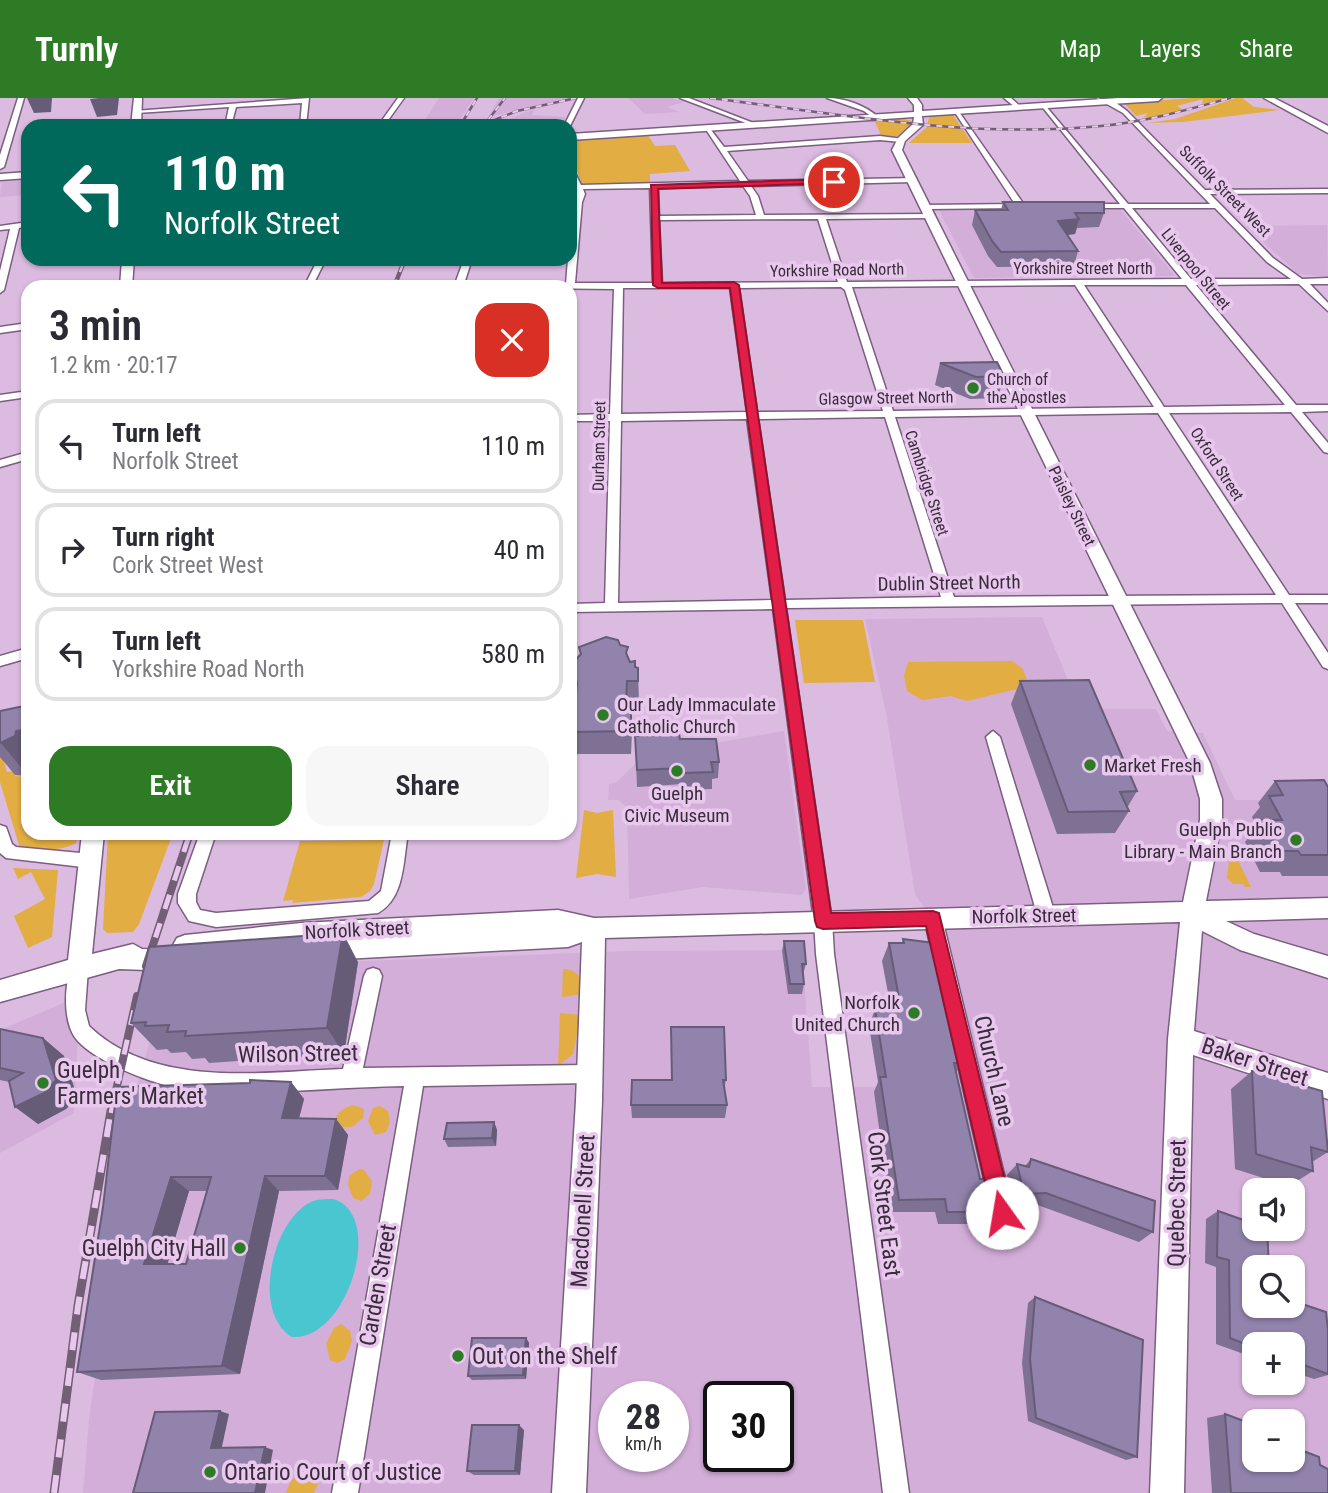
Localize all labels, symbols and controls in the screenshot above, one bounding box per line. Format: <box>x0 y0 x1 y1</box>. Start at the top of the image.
text: Turnly <box>35 30 118 69</box>
text: Map <box>1060 35 1101 63</box>
text: Layers <box>1139 35 1201 63</box>
text: Share <box>1239 35 1293 63</box>
street label: Suffolk Street West <box>1175 141 1275 241</box>
text: 110 m <box>164 145 286 202</box>
icon: left <box>49 147 140 238</box>
pin <box>804 152 864 212</box>
icon: arrive <box>815 163 853 201</box>
text: Norfolk Street <box>164 204 340 242</box>
street label: Liverpool Street <box>1157 224 1235 314</box>
street label: Yorkshire Road North <box>770 259 904 281</box>
street label: Yorkshire Street North <box>1013 259 1153 278</box>
text: 3 min <box>49 301 142 350</box>
button: close <box>475 303 549 377</box>
text: 1.2 km · 20:17 <box>49 352 178 379</box>
place label: Church of the Apostles <box>987 370 1066 407</box>
marker: Church of the Apostles <box>965 380 981 396</box>
street label: Glasgow Street North <box>818 387 954 409</box>
street label: Durham Street <box>589 400 609 491</box>
text: Turn left <box>112 418 201 448</box>
street label: Oxford Street <box>1186 424 1248 504</box>
icon: left <box>53 427 91 465</box>
street label: Cambridge Street <box>901 428 953 538</box>
text: 110 m <box>481 431 545 461</box>
text: Norfolk Street <box>112 448 239 475</box>
street label: Paisley Street <box>1045 463 1100 549</box>
text: Turn right <box>112 522 214 552</box>
icon: right <box>53 531 91 569</box>
text: 40 m <box>494 535 545 565</box>
text: Cork Street West <box>112 552 264 579</box>
street label: Dublin Street North <box>877 570 1021 596</box>
text: Turn left <box>112 626 201 656</box>
icon: left <box>53 635 91 673</box>
text: 580 m <box>481 639 545 669</box>
text: Yorkshire Road North <box>112 656 305 683</box>
place label: Our Lady Immaculate Catholic Church <box>617 693 776 738</box>
marker: Our Lady Immaculate Catholic Church <box>595 707 611 723</box>
button: Exit <box>49 746 292 826</box>
button: Share <box>306 746 549 826</box>
place label: Market Fresh <box>1104 754 1202 777</box>
marker: Market Fresh <box>1082 757 1098 773</box>
marker: Guelph Civic Museum <box>669 763 685 779</box>
place label: Guelph Civic Museum <box>624 782 730 827</box>
place label: Guelph Public Library - Main Branch <box>1124 818 1282 863</box>
marker: Guelph Public Library - Main Branch <box>1288 832 1304 848</box>
street label: Norfolk Street <box>972 904 1076 928</box>
street label: Norfolk Street <box>304 916 410 944</box>
place label: Norfolk United Church <box>795 991 900 1036</box>
marker: Norfolk United Church <box>906 1005 922 1021</box>
street label: Church Lane <box>968 1013 1020 1129</box>
street label: Baker Street <box>1198 1032 1312 1092</box>
street label: Wilson Street <box>238 1039 358 1069</box>
place label: Guelph Farmers' Market <box>57 1057 204 1110</box>
marker: Guelph Farmers' Market <box>35 1075 51 1091</box>
street label: Cork Street East <box>862 1130 906 1278</box>
street label: Macdonell Street <box>565 1134 601 1288</box>
street label: Quebec Street <box>1162 1139 1192 1267</box>
position arrow <box>965 1176 1039 1250</box>
map controls <box>1242 1178 1305 1472</box>
button: sound <box>1242 1178 1305 1241</box>
street label: Carden Street <box>354 1222 402 1348</box>
place label: Guelph City Hall <box>82 1235 226 1262</box>
marker: Guelph City Hall <box>232 1240 248 1256</box>
button: search <box>1242 1255 1305 1318</box>
button: + <box>1242 1332 1305 1395</box>
place label: Out on the Shelf <box>472 1343 618 1370</box>
marker: Out on the Shelf <box>450 1348 466 1364</box>
speed limit sign: 30 <box>703 1381 794 1472</box>
text: 28 <box>626 1397 661 1438</box>
button: − <box>1242 1409 1305 1472</box>
text: km/h <box>625 1433 662 1454</box>
place label: Ontario Court of Justice <box>224 1459 442 1486</box>
marker: Ontario Court of Justice <box>202 1464 218 1480</box>

